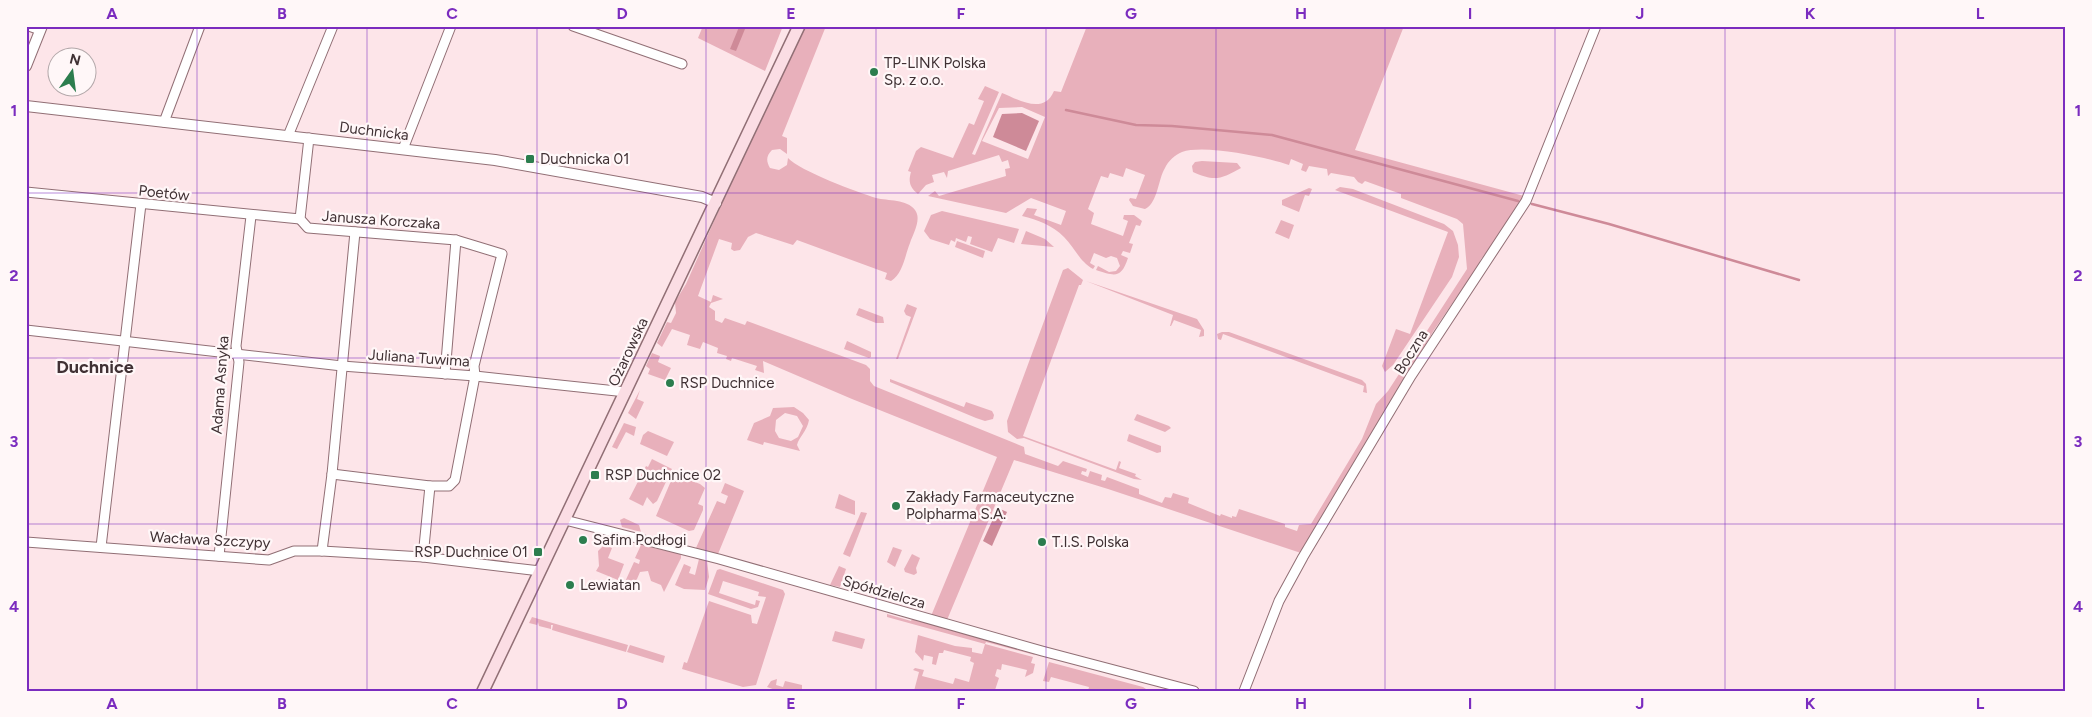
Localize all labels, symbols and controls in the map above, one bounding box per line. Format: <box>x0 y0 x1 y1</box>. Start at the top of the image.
text: A <box>106 4 118 23</box>
text: B <box>277 4 287 23</box>
text: C <box>446 4 458 23</box>
text: D <box>616 4 628 23</box>
text: E <box>786 4 796 23</box>
text: F <box>957 4 966 23</box>
text: G <box>1125 4 1137 23</box>
text: H <box>1295 4 1307 23</box>
text: I <box>1468 4 1472 23</box>
text: J <box>1636 4 1644 23</box>
text: K <box>1805 4 1816 23</box>
text: L <box>1976 4 1985 23</box>
north arrow <box>48 48 98 98</box>
text: N <box>68 50 82 69</box>
place label: TP-LINK Polska Sp. z o.o. <box>884 54 986 89</box>
marker: TP-LINK Polska Sp. z o.o. <box>868 66 880 78</box>
text: 1 <box>11 101 17 120</box>
text: 1 <box>2075 101 2081 120</box>
street label: Duchnicka <box>338 118 410 144</box>
place label: Duchnicka 01 <box>540 150 629 168</box>
marker: Duchnicka 01 <box>524 153 536 165</box>
street label: Poetów <box>138 181 191 205</box>
street label: Janusza Korczaka <box>321 207 441 233</box>
text: 2 <box>9 266 19 285</box>
text: 2 <box>2073 266 2083 285</box>
street label: Ożarowska <box>604 315 652 389</box>
street label: Boczna <box>1390 326 1432 378</box>
street label: Adama Asnyka <box>208 335 232 435</box>
street label: Juliana Tuwima <box>368 345 470 371</box>
district label: Duchnice <box>56 356 134 378</box>
place label: RSP Duchnice <box>680 374 774 392</box>
marker: RSP Duchnice <box>664 377 676 389</box>
text: 3 <box>10 432 19 451</box>
text: 3 <box>2074 432 2083 451</box>
place label: RSP Duchnice 02 <box>605 466 721 484</box>
marker: RSP Duchnice 02 <box>589 469 601 481</box>
place label: Zakłady Farmaceutyczne Polpharma S.A. <box>906 488 1074 523</box>
marker: Zakłady Farmaceutyczne Polpharma S.A. <box>890 500 902 512</box>
street label: Wacława Szczypy <box>149 528 271 552</box>
place label: Safim Podłogi <box>593 531 687 549</box>
place label: T.I.S. Polska <box>1052 533 1129 551</box>
marker: Safim Podłogi <box>577 534 589 546</box>
marker: T.I.S. Polska <box>1036 536 1048 548</box>
place label: RSP Duchnice 01 <box>414 543 528 561</box>
marker: RSP Duchnice 01 <box>532 546 544 558</box>
street label: Spółdzielcza <box>841 572 927 612</box>
place label: Lewiatan <box>580 576 640 594</box>
marker: Lewiatan <box>564 579 576 591</box>
text: 4 <box>9 597 19 616</box>
text: 4 <box>2073 597 2083 616</box>
text: A <box>106 694 118 713</box>
text: B <box>277 694 287 713</box>
text: C <box>446 694 458 713</box>
text: D <box>616 694 628 713</box>
text: E <box>786 694 796 713</box>
text: F <box>957 694 966 713</box>
text: G <box>1125 694 1137 713</box>
text: H <box>1295 694 1307 713</box>
text: I <box>1468 694 1472 713</box>
text: J <box>1636 694 1644 713</box>
text: K <box>1805 694 1816 713</box>
text: L <box>1976 694 1985 713</box>

